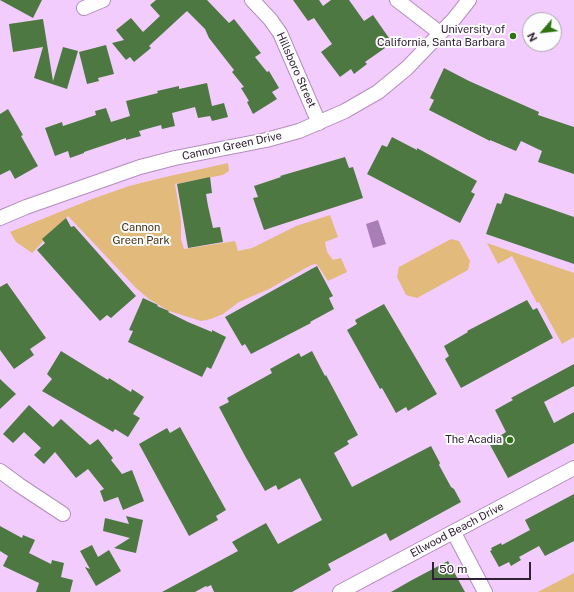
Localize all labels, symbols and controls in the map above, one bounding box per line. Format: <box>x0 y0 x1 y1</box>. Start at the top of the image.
north arrow <box>522 12 562 52</box>
place label: University of California, Santa Barbara <box>377 23 505 49</box>
street label: Hillsboro Street <box>273 30 319 110</box>
marker: University of California, Santa Barbara <box>508 31 518 41</box>
text: N <box>525 31 540 44</box>
street label: Cannon Green Drive <box>181 129 283 163</box>
park label: Cannon Green Park <box>112 221 170 247</box>
place label: The Acadia <box>445 433 502 447</box>
marker: The Acadia <box>505 435 515 445</box>
street label: Ellwood Beach Drive <box>408 500 506 560</box>
scale bar <box>434 554 533 580</box>
text: 50 m <box>439 562 467 576</box>

